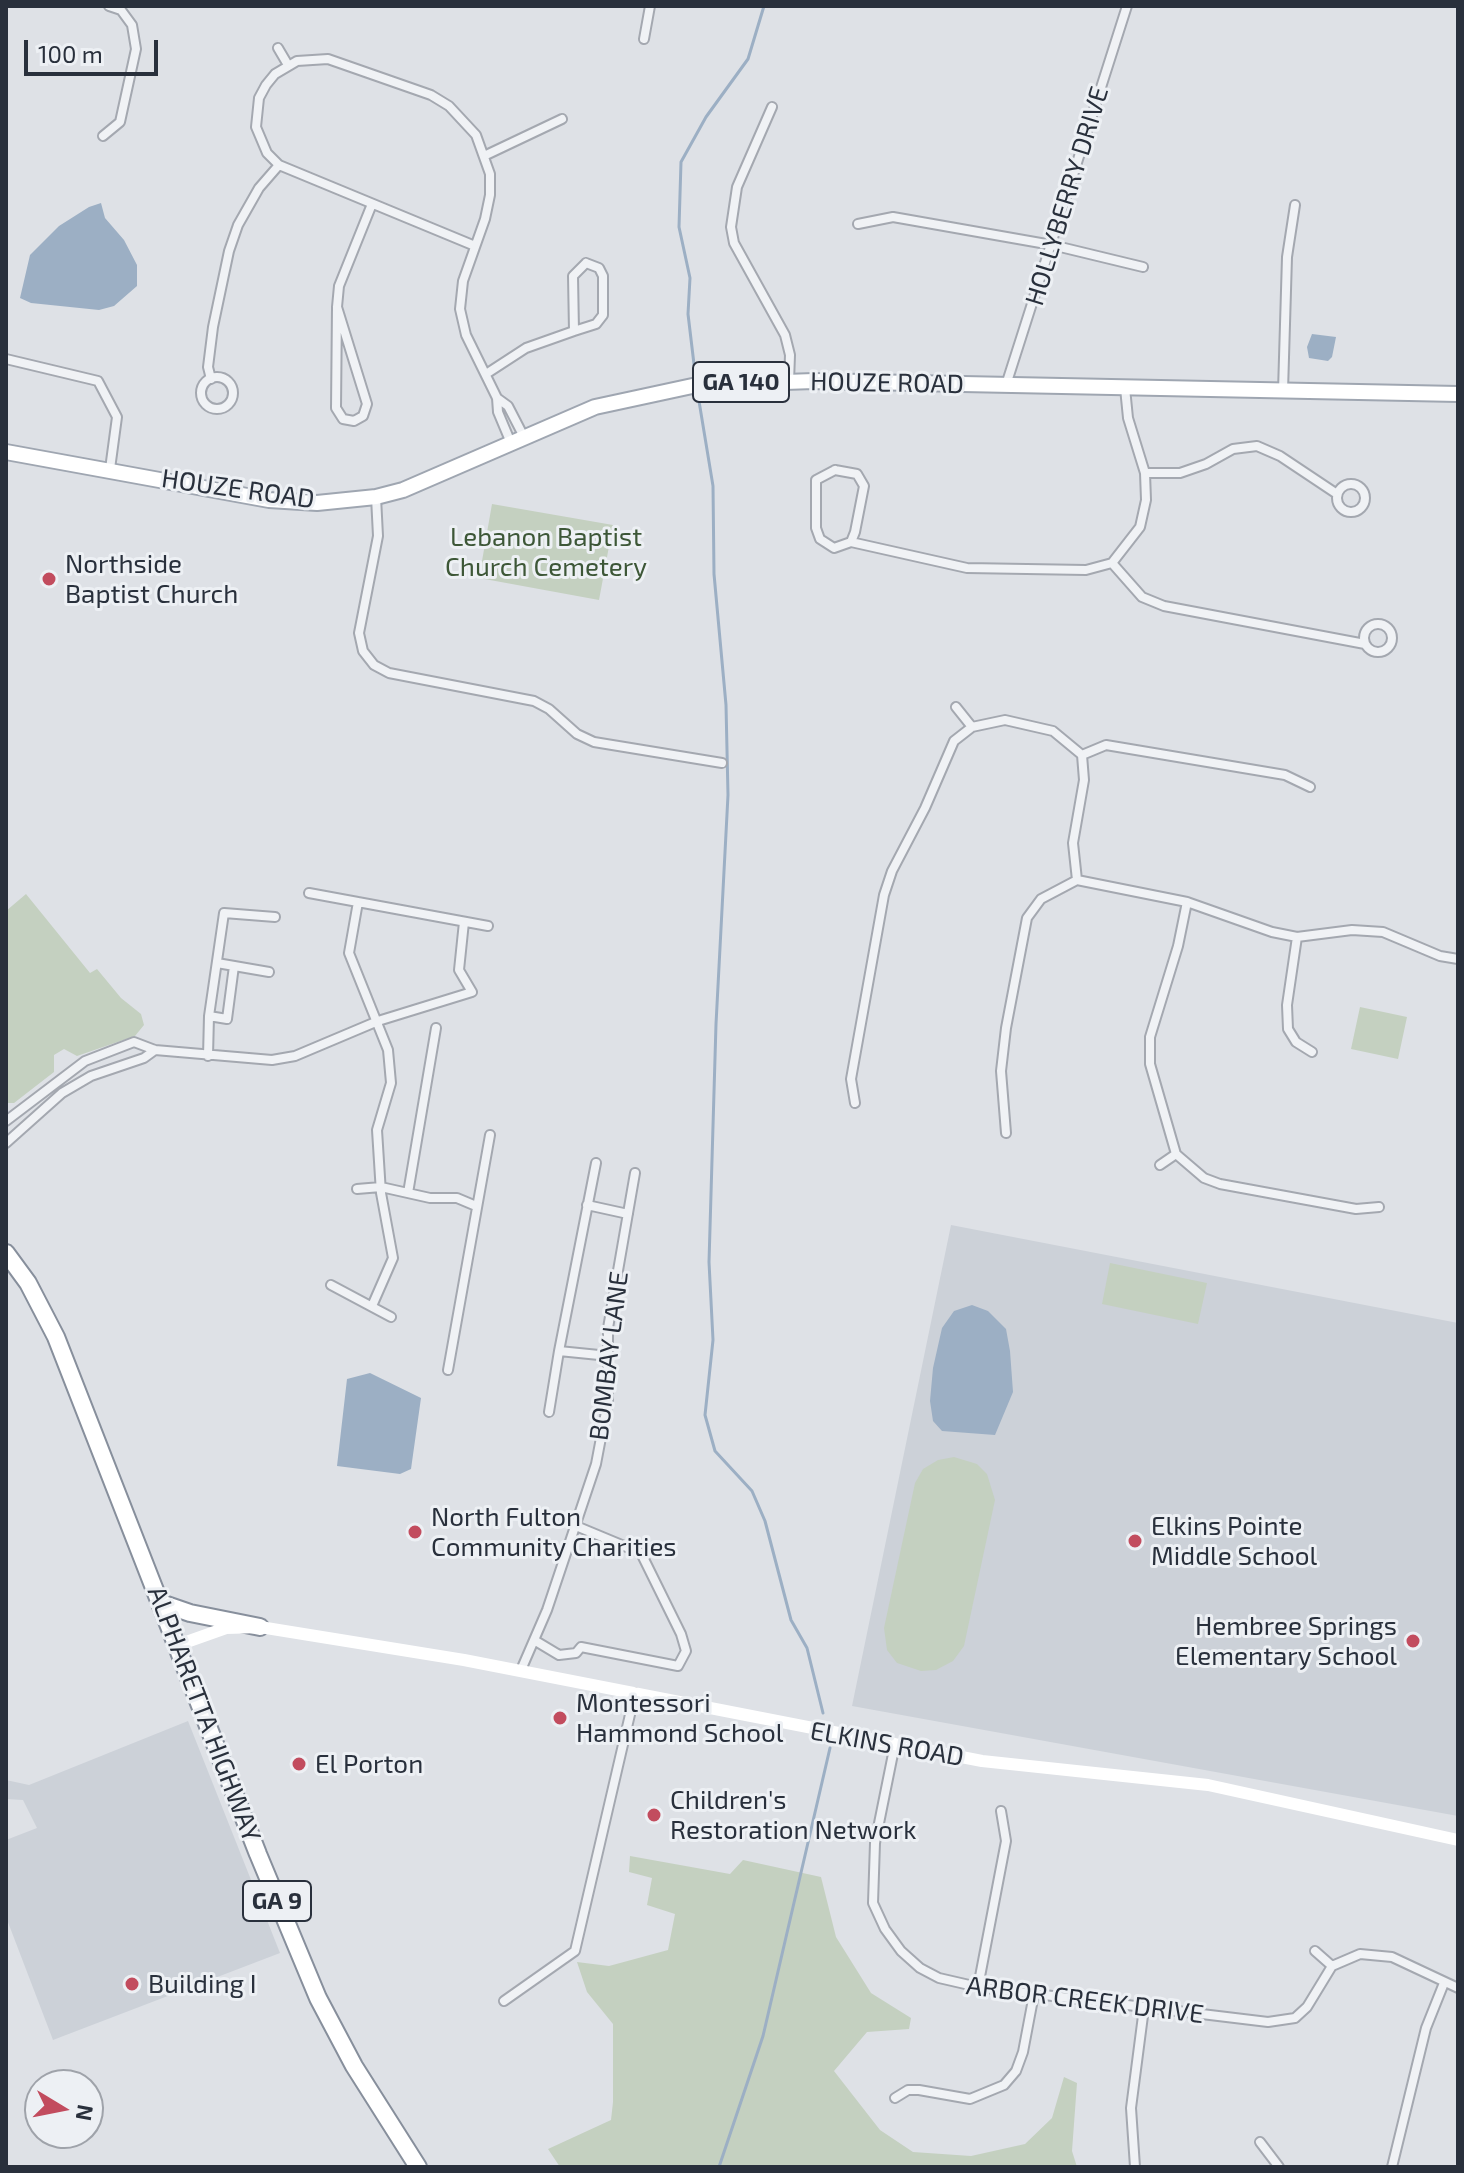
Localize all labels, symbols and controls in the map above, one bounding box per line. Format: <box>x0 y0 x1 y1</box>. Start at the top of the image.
scale bar <box>28 24 162 74</box>
text: 100 m <box>38 39 103 68</box>
street label: HOLLYBERRY DRIVE <box>1019 83 1115 309</box>
road number: GA 140 <box>693 362 789 402</box>
street label: HOUZE ROAD <box>810 366 964 400</box>
street label: HOUZE ROAD <box>160 463 316 515</box>
park label: Lebanon Baptist Church Cemetery <box>445 521 647 582</box>
place label: Northside Baptist Church <box>65 548 238 610</box>
marker: Northside Baptist Church <box>40 570 58 588</box>
street label: BOMBAY LANE <box>583 1270 635 1442</box>
place label: North Fulton Community Charities <box>431 1501 677 1562</box>
place label: Elkins Pointe Middle School <box>1151 1510 1317 1572</box>
marker: North Fulton Community Charities <box>406 1523 424 1541</box>
marker: Elkins Pointe Middle School <box>1126 1532 1144 1550</box>
street label: ALPHARETTA HIGHWAY <box>141 1582 267 1846</box>
place label: Hembree Springs Elementary School <box>1175 1610 1397 1672</box>
marker: Hembree Springs Elementary School <box>1404 1632 1422 1650</box>
place label: Montessori Hammond School <box>576 1687 783 1748</box>
marker: Montessori Hammond School <box>551 1709 569 1727</box>
street label: ELKINS ROAD <box>808 1715 966 1773</box>
place label: El Porton <box>315 1748 423 1780</box>
marker: El Porton <box>290 1755 308 1773</box>
place label: Children's Restoration Network <box>670 1784 916 1846</box>
marker: Children's Restoration Network <box>645 1806 663 1824</box>
road number: GA 9 <box>243 1881 311 1921</box>
place label: Building I <box>148 1968 257 2000</box>
street label: ARBOR CREEK DRIVE <box>964 1970 1206 2030</box>
marker: Building I <box>123 1975 141 1993</box>
north arrow <box>24 2069 104 2149</box>
text: N <box>71 2103 100 2123</box>

